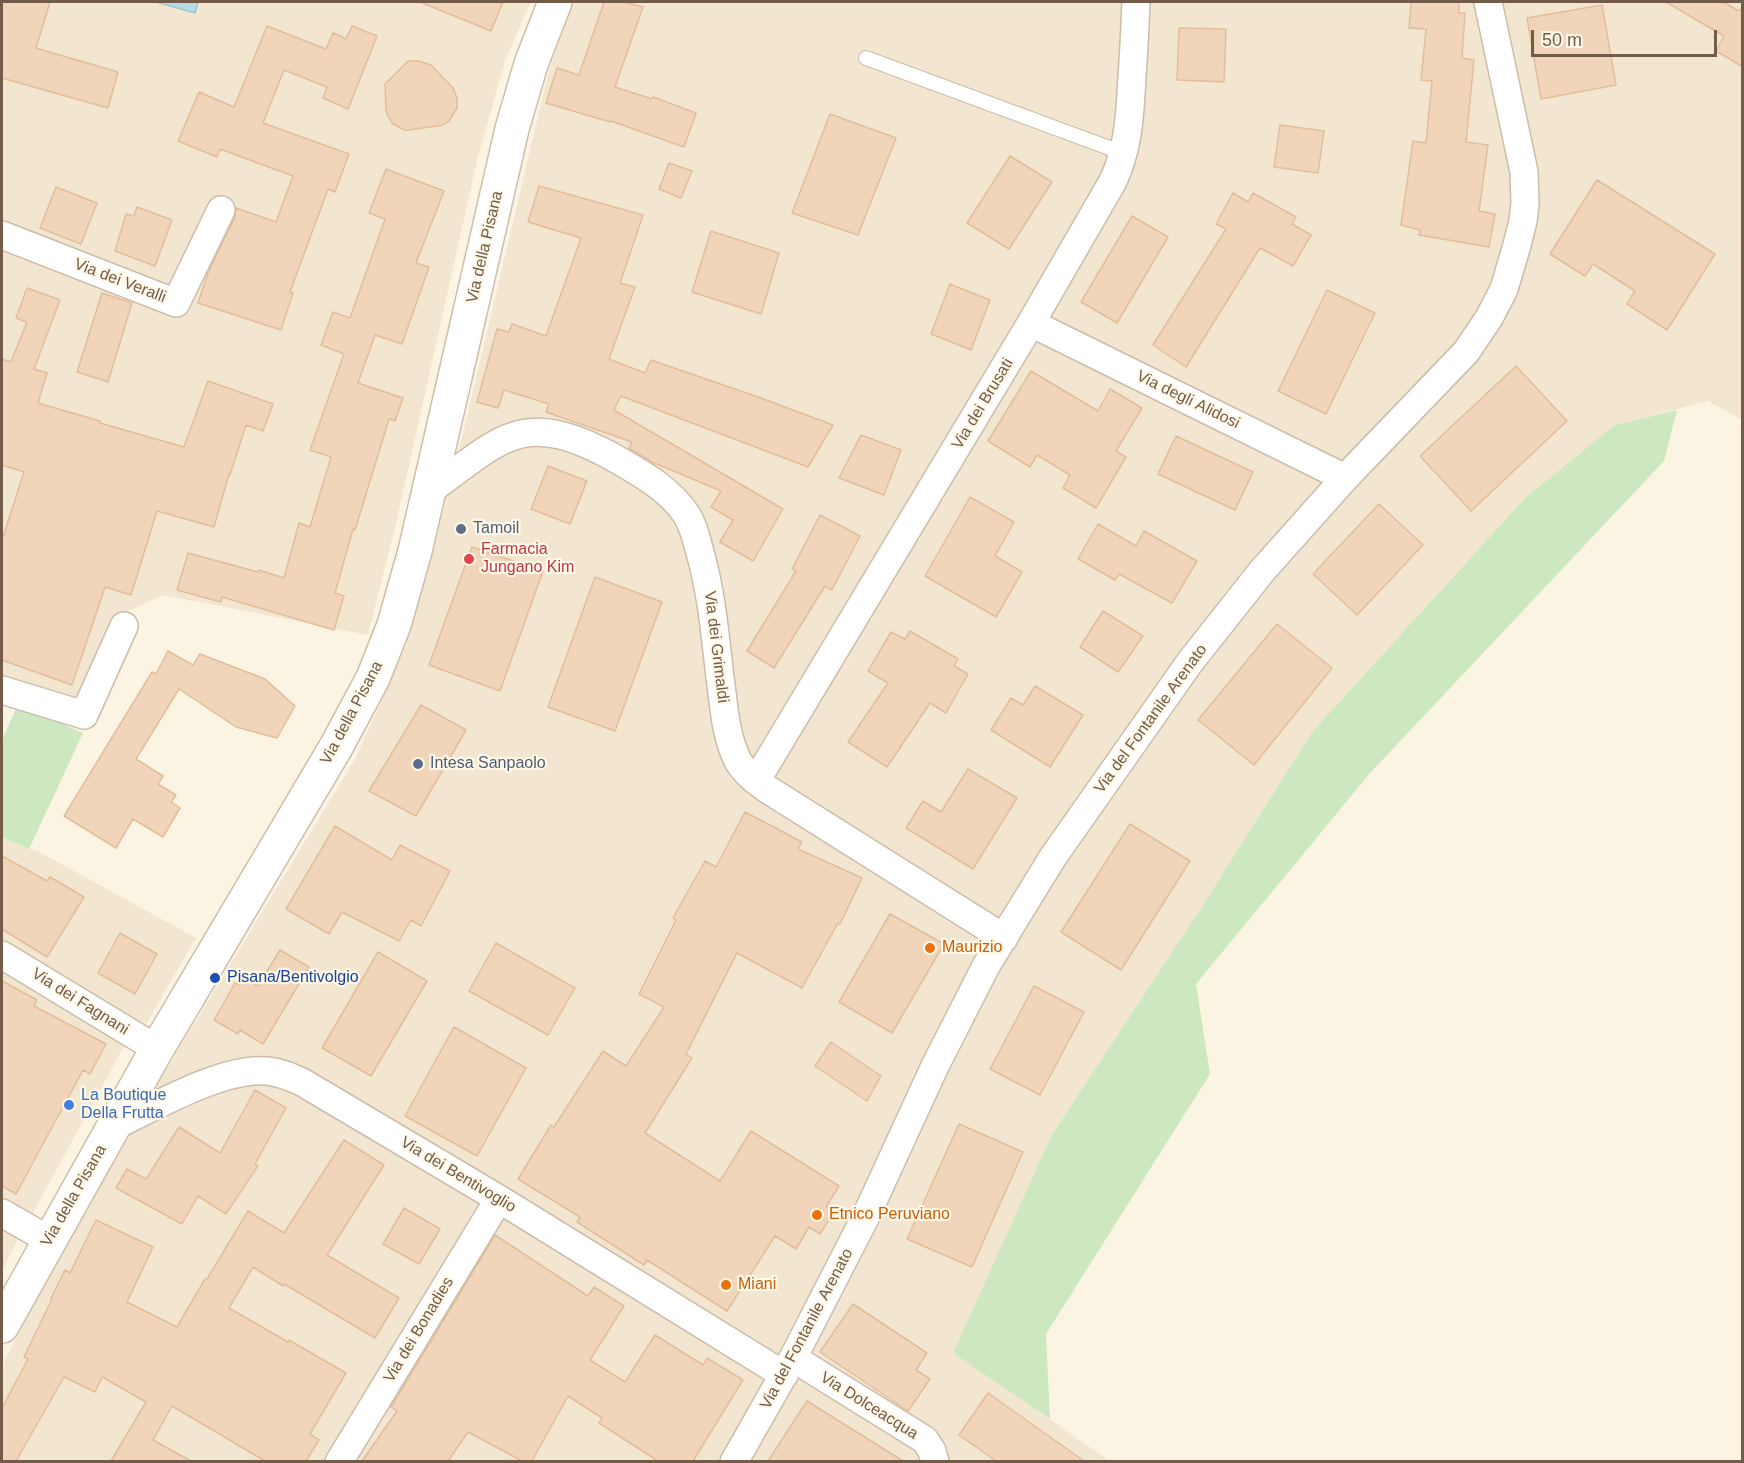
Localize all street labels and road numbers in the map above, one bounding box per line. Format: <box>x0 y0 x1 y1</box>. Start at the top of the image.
street label: Via della Pisana <box>463 189 507 305</box>
street label: Via dei Veralli <box>71 255 169 307</box>
street label: Via dei Brusati <box>948 355 1018 453</box>
street label: Via degli Alidosi <box>1133 367 1243 433</box>
street label: Via dei Grimaldi <box>700 590 732 704</box>
street label: Via del Fontanile Arenato <box>1091 641 1211 797</box>
street label: Via della Pisana <box>317 658 387 768</box>
street label: Via dei Fagnani <box>28 964 132 1040</box>
street label: Via dei Bentivoglio <box>397 1133 519 1217</box>
street label: Via della Pisana <box>37 1142 111 1250</box>
street label: Via del Fontanile Arenato <box>756 1245 858 1413</box>
street label: Via dei Bonadies <box>380 1274 458 1386</box>
street label: Via Dolceacqua <box>817 1368 921 1444</box>

